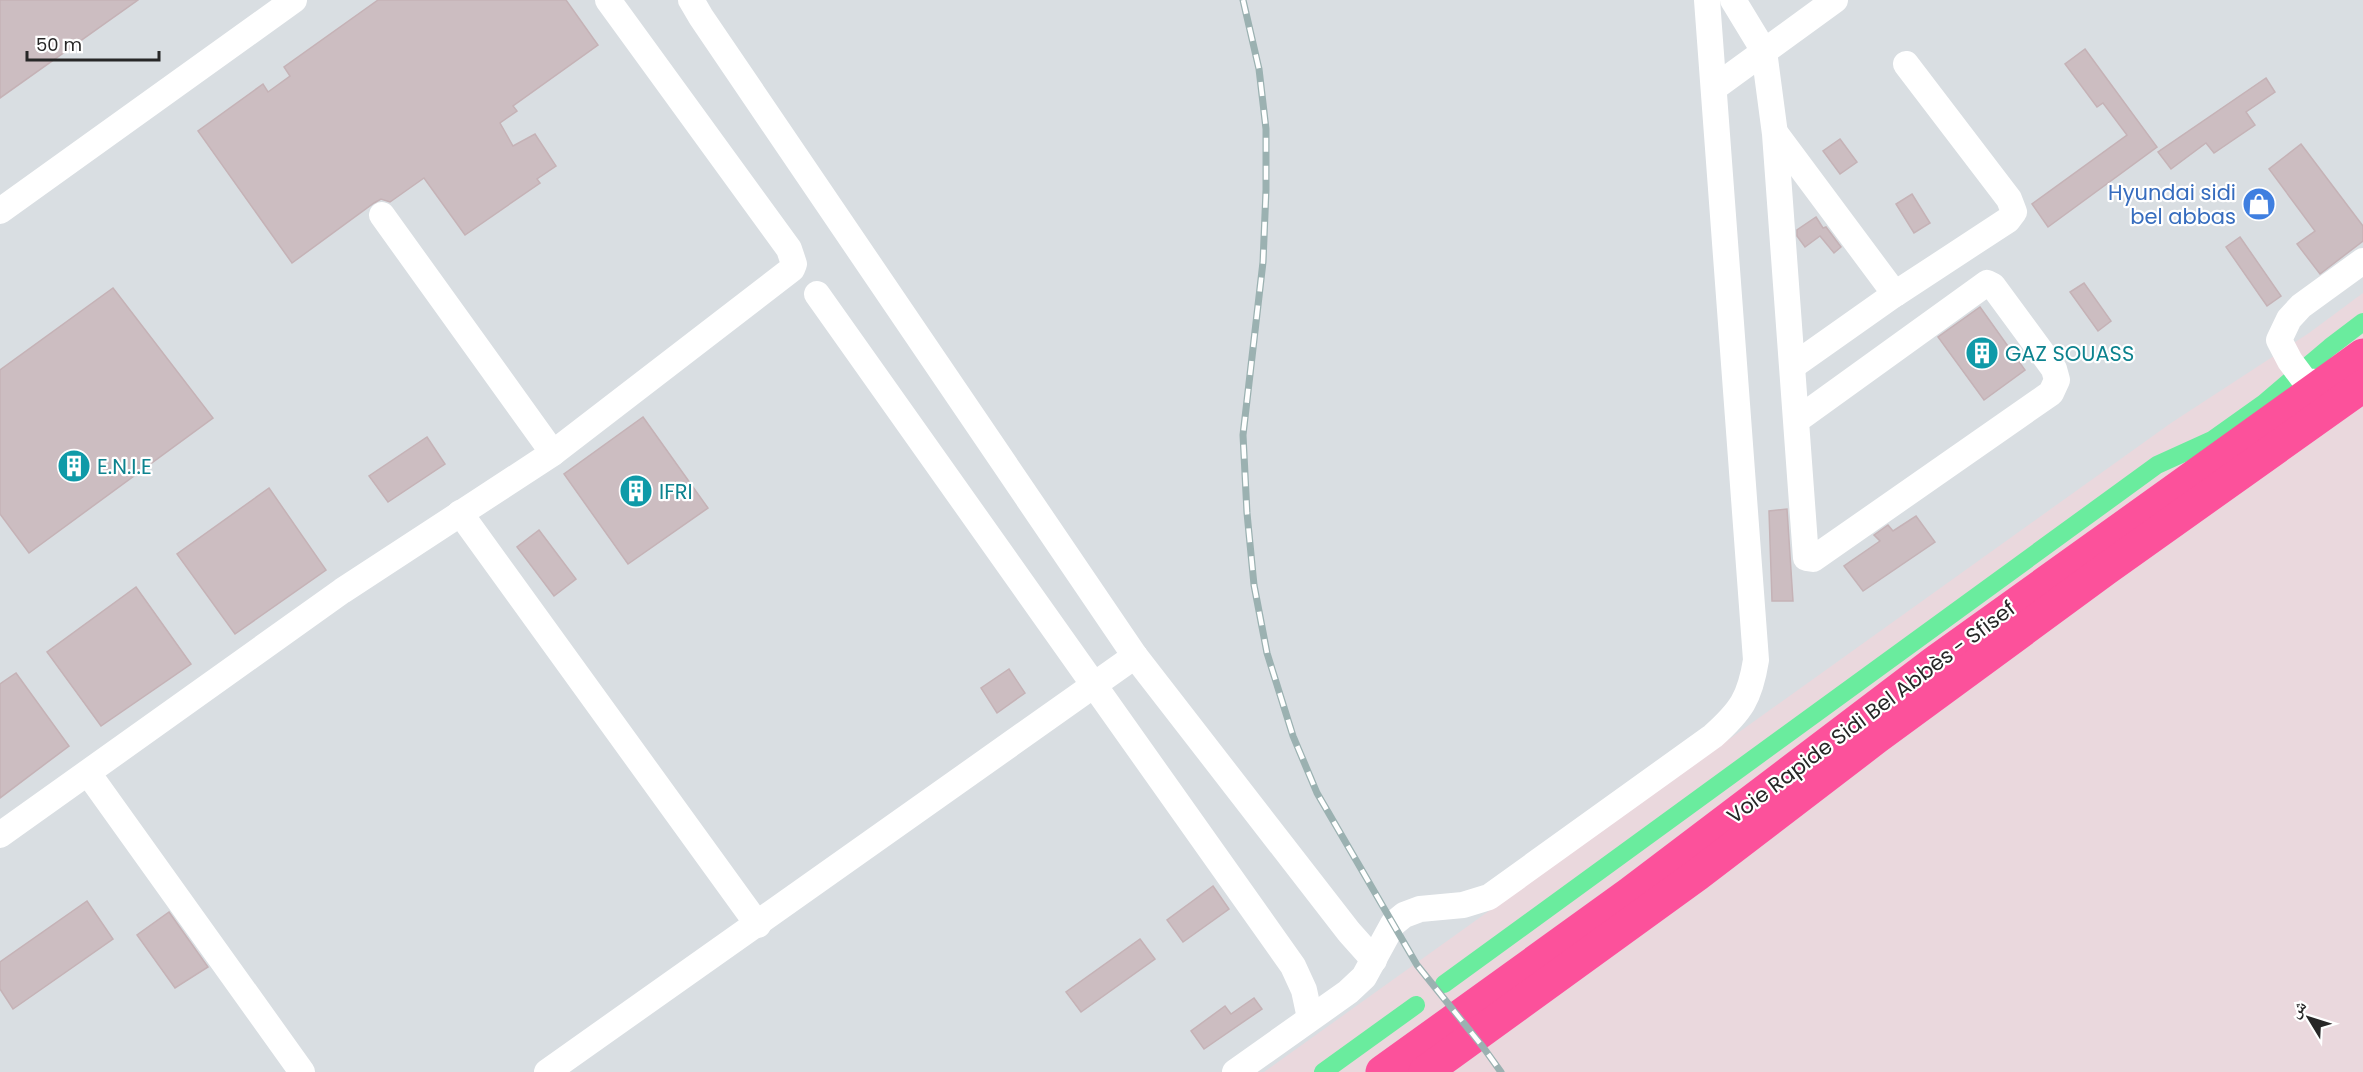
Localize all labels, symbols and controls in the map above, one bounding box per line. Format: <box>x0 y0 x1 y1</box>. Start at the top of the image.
scale bar <box>27 24 159 62</box>
text: 50 m <box>36 32 82 57</box>
place label: Hyundai sidi bel abbas <box>2108 178 2236 231</box>
shop icon: Hyundai sidi bel abbas <box>2241 186 2277 222</box>
building icon: GAZ SOUASS <box>1964 335 2000 371</box>
place label: GAZ SOUASS <box>2005 339 2134 368</box>
building icon: E.N.I.E <box>56 448 92 484</box>
place label: E.N.I.E <box>97 452 152 481</box>
building icon: IFRI <box>618 473 654 509</box>
place label: IFRI <box>659 477 693 506</box>
street label: Voie Rapide Sidi Bel Abbès - Sfisef <box>1721 594 2021 830</box>
north arrow <box>2279 988 2339 1048</box>
text: ش <box>2283 995 2312 1023</box>

